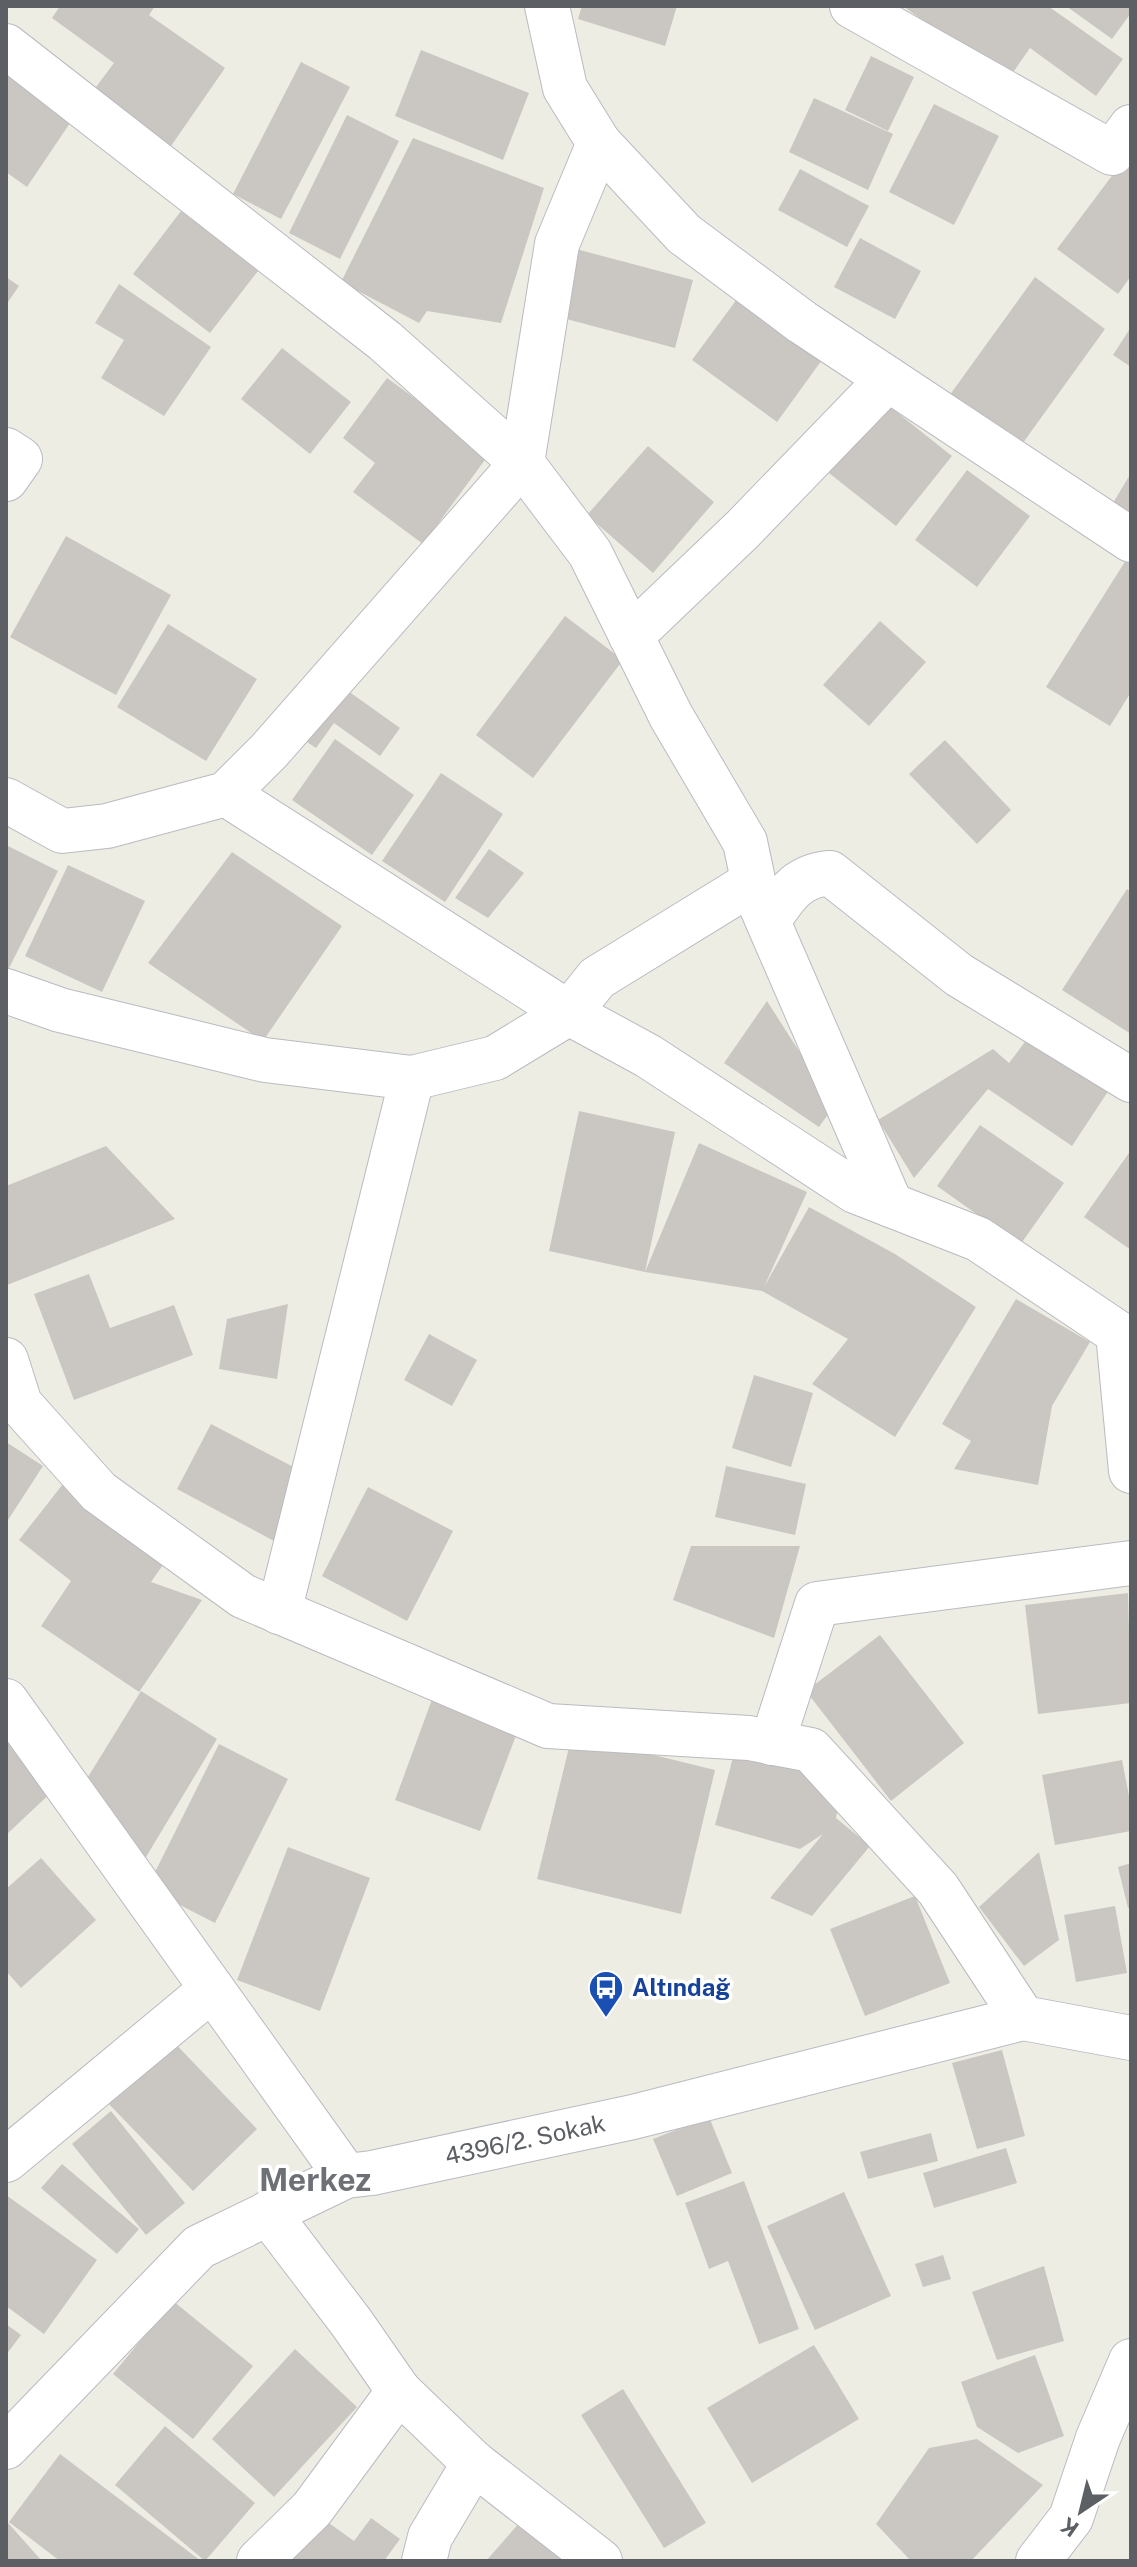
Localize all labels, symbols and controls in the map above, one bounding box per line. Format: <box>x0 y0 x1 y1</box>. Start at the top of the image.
bus stop icon: Altındağ <box>587 1969 625 2019</box>
place label: Altındağ <box>632 1973 730 2001</box>
street label: 4396/2. Sokak <box>442 2108 608 2170</box>
district label: Merkez <box>259 2161 371 2198</box>
north arrow <box>1041 2471 1121 2551</box>
text: K <box>1055 2512 1083 2543</box>

